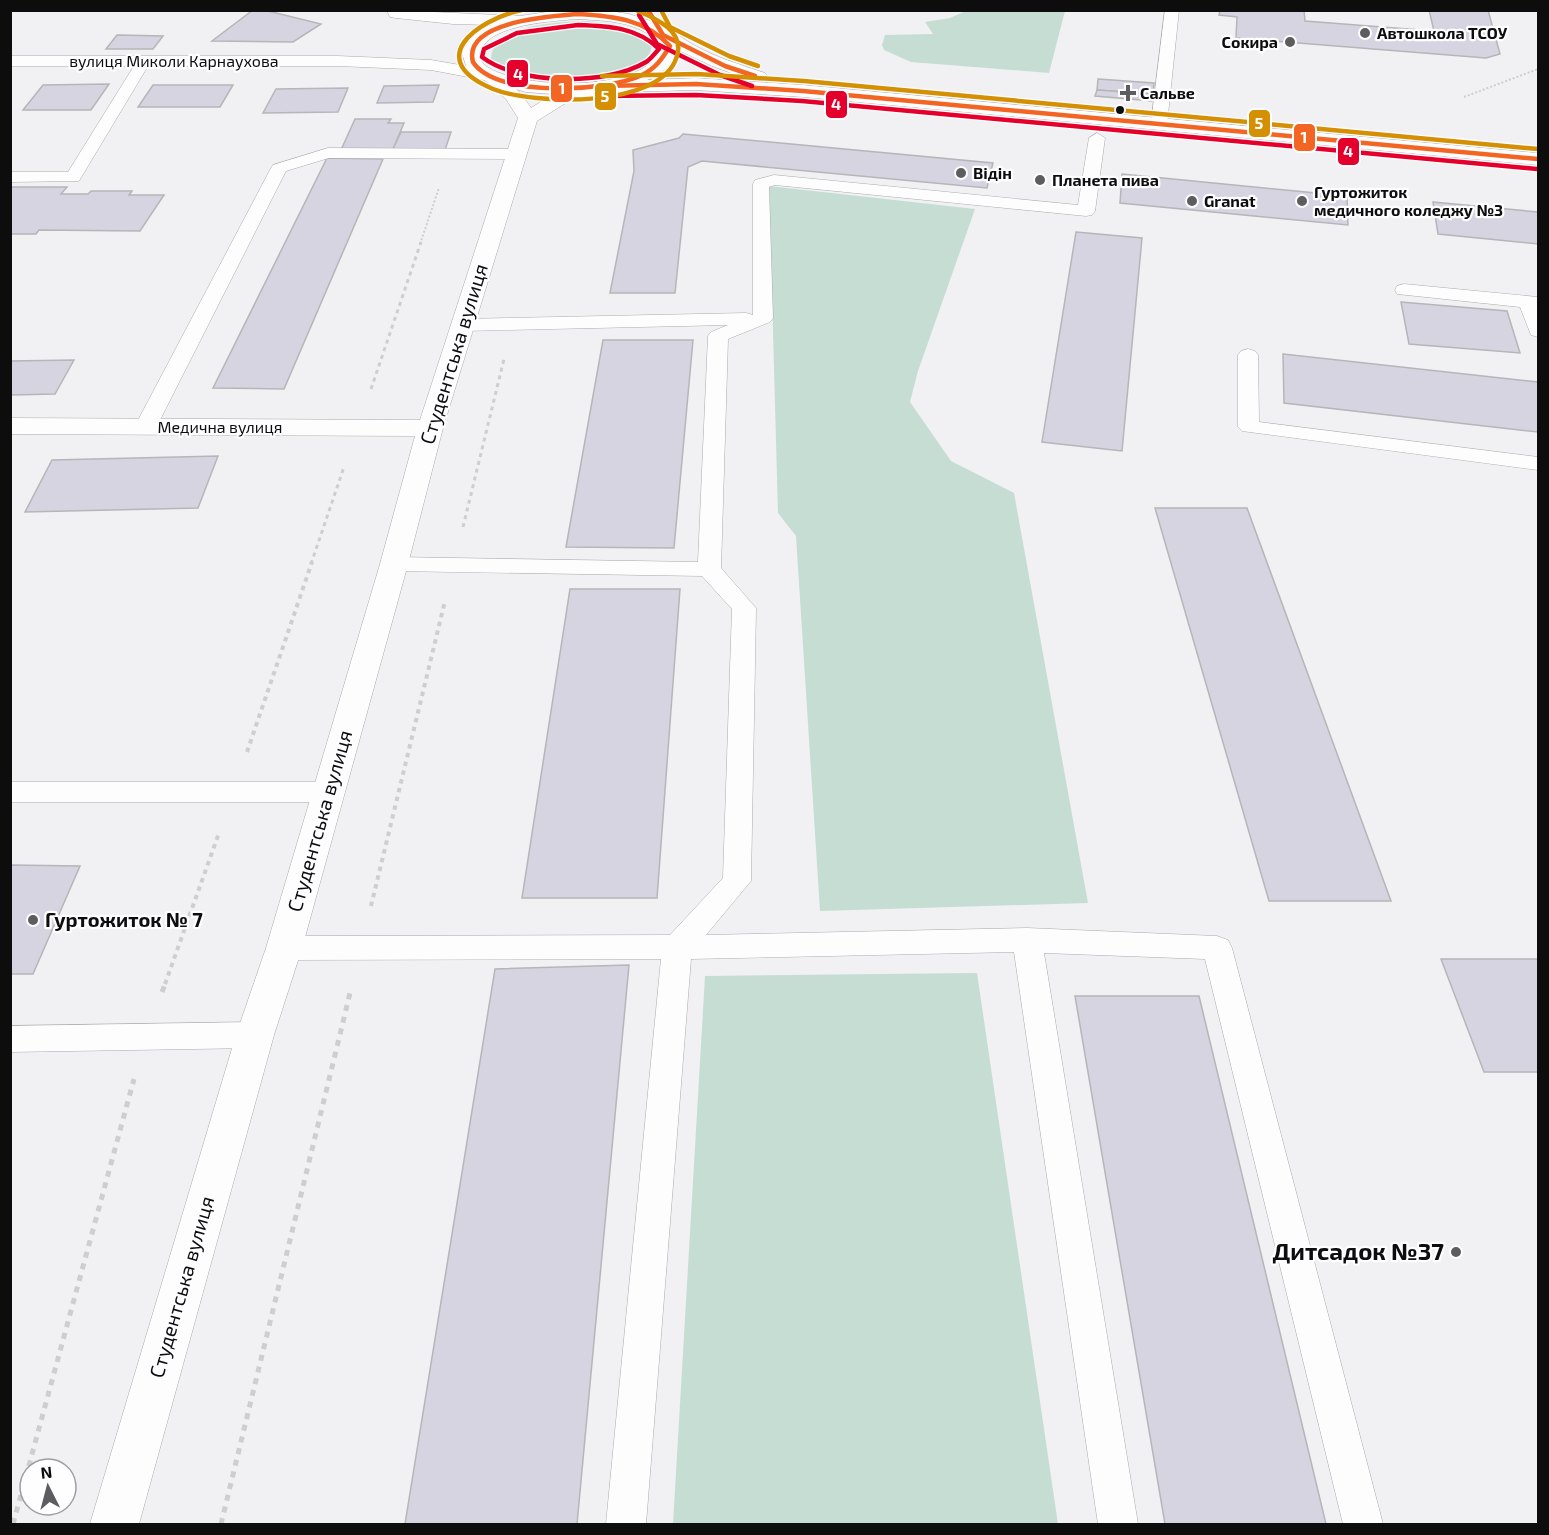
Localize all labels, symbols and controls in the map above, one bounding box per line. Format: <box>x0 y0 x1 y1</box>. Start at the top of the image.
place label: Автошкола ТСОУ <box>1377 23 1508 42</box>
marker: Автошкола ТСОУ <box>1358 26 1372 40</box>
place label: Сокира <box>1222 32 1278 51</box>
marker: Сокира <box>1283 35 1297 49</box>
street label: вулиця Миколи Карнаухова <box>69 51 279 71</box>
line badge: 4 <box>506 59 529 88</box>
text: 4 <box>513 64 523 83</box>
line badge: 1 <box>550 74 573 103</box>
text: 1 <box>559 78 565 97</box>
line badge: 5 <box>594 82 617 111</box>
place label: Сальве <box>1140 83 1195 102</box>
text: 5 <box>601 86 610 105</box>
marker: Сальве <box>1121 86 1135 100</box>
line badge: 4 <box>825 90 848 119</box>
text: 4 <box>831 94 841 113</box>
unlabelled marker <box>1114 104 1126 116</box>
line badge: 5 <box>1248 109 1271 138</box>
text: 5 <box>1255 113 1264 132</box>
line badge: 1 <box>1293 123 1316 152</box>
text: 1 <box>1301 127 1307 146</box>
line badge: 4 <box>1337 137 1360 166</box>
text: 4 <box>1343 141 1353 160</box>
place label: Відін <box>973 163 1012 182</box>
marker: Відін <box>954 166 968 180</box>
place label: Планета пива <box>1052 170 1159 189</box>
marker: Планета пива <box>1033 173 1047 187</box>
place label: Гуртожиток медичного коледжу №3 <box>1314 182 1503 219</box>
place label: Granat <box>1204 191 1256 210</box>
marker: Granat <box>1185 194 1199 208</box>
marker: Гуртожиток медичного коледжу №3 <box>1295 194 1309 208</box>
street label: Студентська вулиця <box>414 260 493 447</box>
street label: Медична вулиця <box>158 417 282 437</box>
street label: Студентська вулиця <box>282 727 357 915</box>
place label: Гуртожиток № 7 <box>45 907 203 931</box>
marker: Гуртожиток № 7 <box>26 913 40 927</box>
street label: Студентська вулиця <box>144 1193 219 1381</box>
place label: Дитсадок №37 <box>1273 1236 1444 1265</box>
marker: Дитсадок №37 <box>1449 1245 1463 1259</box>
north arrow <box>18 1457 78 1517</box>
text: N <box>40 1462 53 1482</box>

